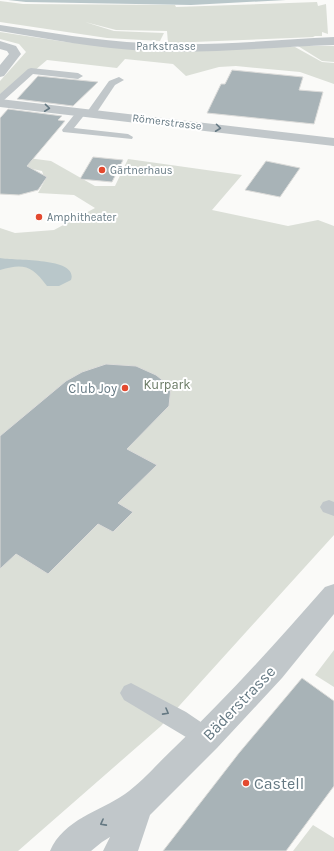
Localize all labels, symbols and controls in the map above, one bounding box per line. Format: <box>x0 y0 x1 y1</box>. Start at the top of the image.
street label: Parkstrasse <box>136 40 196 53</box>
one-way arrow <box>44 104 50 113</box>
street label: Römerstrasse <box>132 111 203 133</box>
one-way arrow <box>215 123 221 132</box>
place label: Gärtnerhaus <box>110 164 173 177</box>
marker: Gärtnerhaus <box>97 165 107 175</box>
place label: Amphitheater <box>47 211 116 224</box>
marker: Amphitheater <box>34 212 44 222</box>
park label: Kurpark <box>143 377 191 392</box>
place label: Club Joy <box>68 381 117 396</box>
marker: Club Joy <box>120 383 130 393</box>
street label: Bäderstrasse <box>199 662 279 744</box>
one-way arrow <box>161 708 169 715</box>
place label: Castell <box>254 774 304 793</box>
marker: Castell <box>241 778 251 788</box>
one-way arrow <box>100 818 107 826</box>

